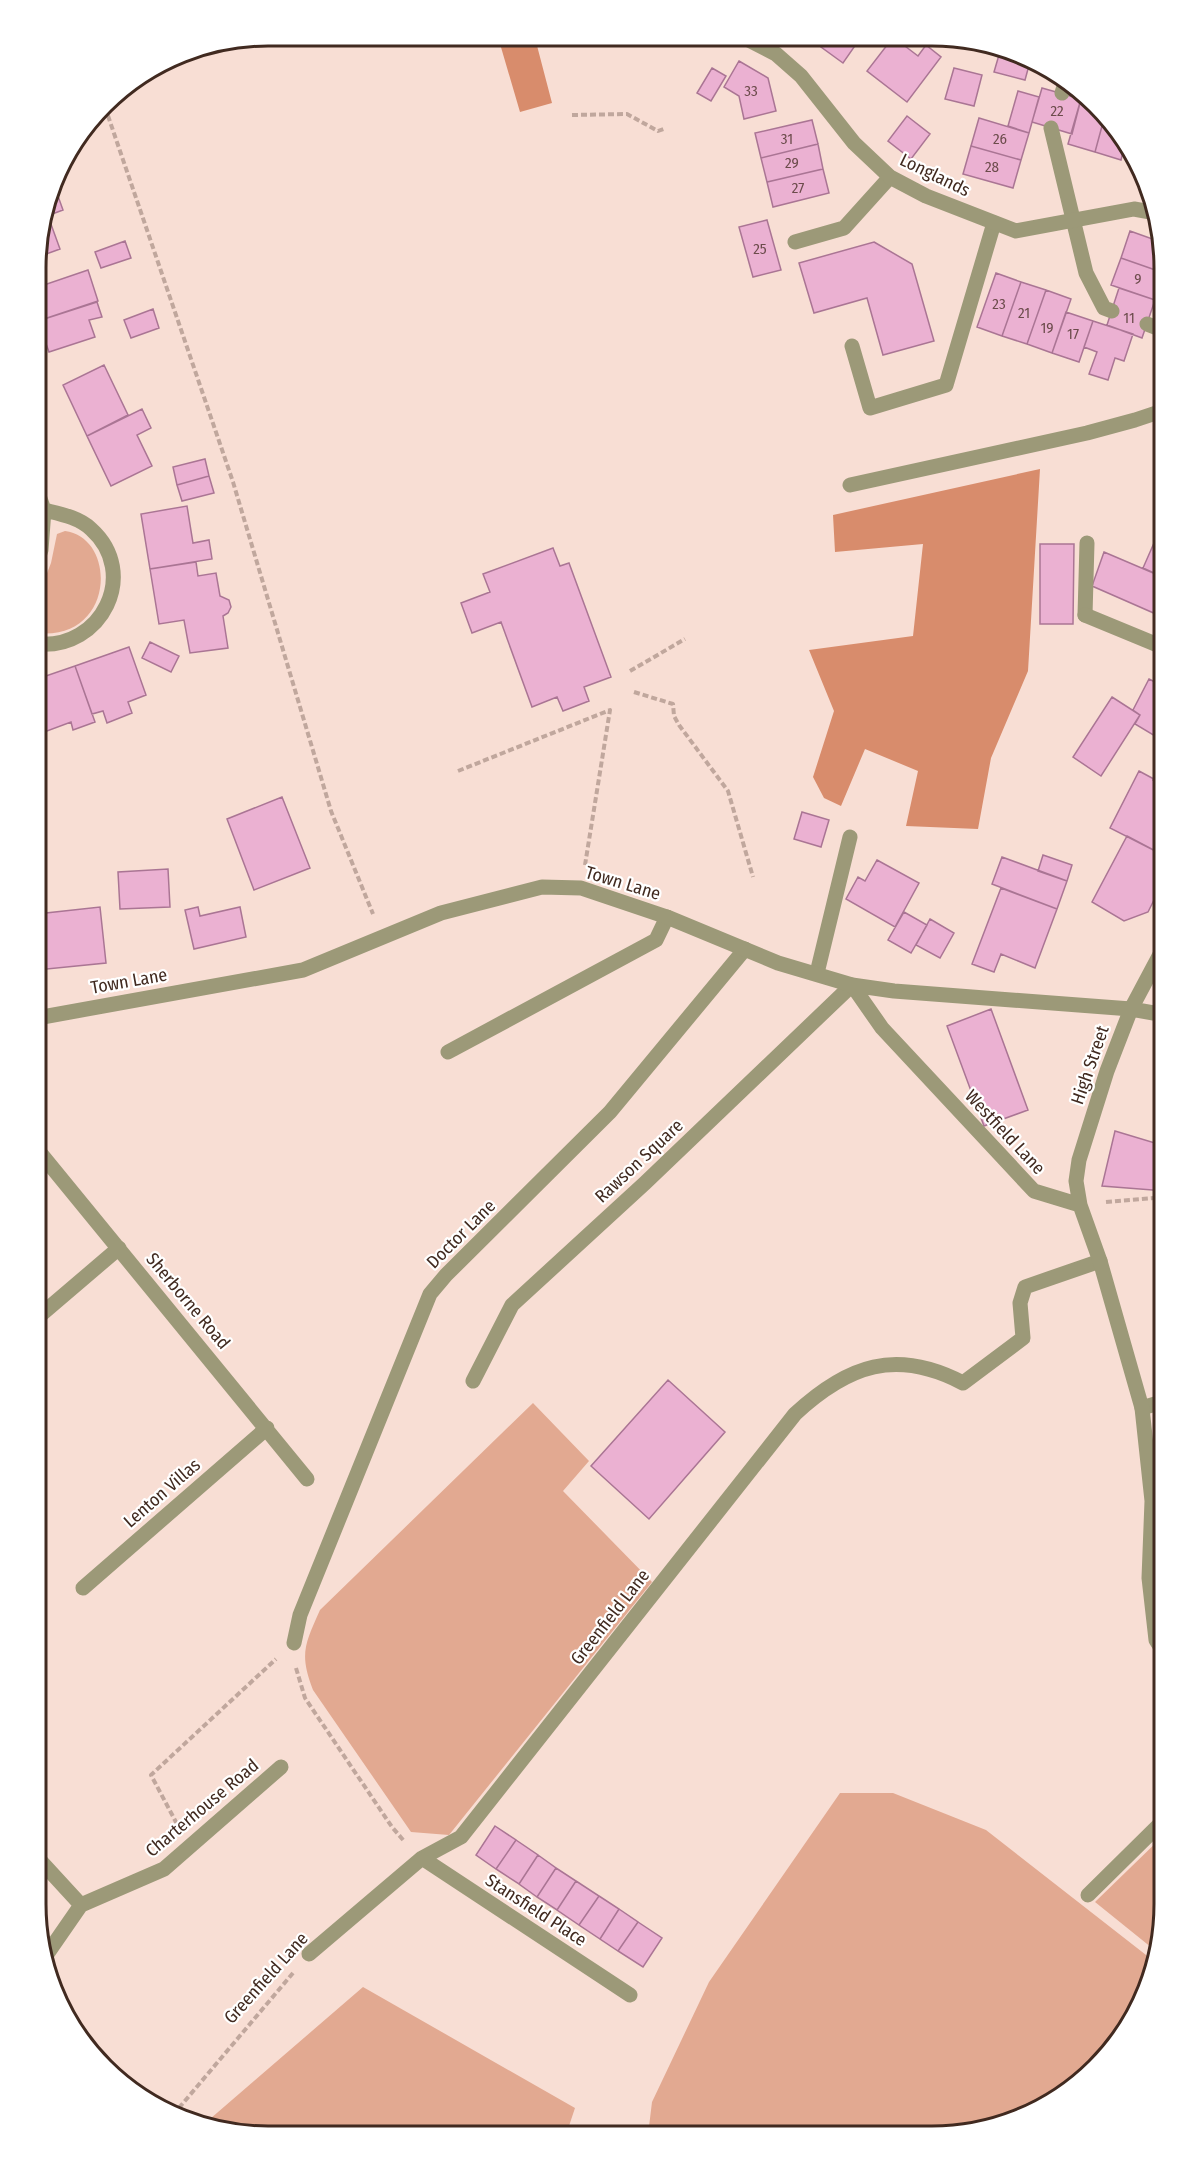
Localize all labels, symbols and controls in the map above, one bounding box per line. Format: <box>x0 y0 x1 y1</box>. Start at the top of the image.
house number: 33 <box>744 82 758 100</box>
house number: 22 <box>1050 102 1064 120</box>
house number: 31 <box>781 130 793 148</box>
house number: 26 <box>993 130 1007 148</box>
street label: Longlands <box>896 149 974 202</box>
house number: 29 <box>785 154 799 172</box>
house number: 28 <box>985 158 999 176</box>
house number: 27 <box>792 179 804 197</box>
house number: 25 <box>753 240 767 258</box>
house number: 9 <box>1134 270 1142 288</box>
house number: 23 <box>992 295 1006 313</box>
house number: 21 <box>1018 304 1030 322</box>
house number: 11 <box>1123 309 1135 327</box>
house number: 19 <box>1040 319 1054 337</box>
house number: 17 <box>1067 325 1079 343</box>
street label: Town Lane <box>583 861 663 905</box>
street label: Town Lane <box>89 963 169 999</box>
street label: High Street <box>1066 1023 1114 1107</box>
street label: Westfield Lane <box>960 1085 1050 1179</box>
street label: Rawson Square <box>590 1115 688 1207</box>
street label: Doctor Lane <box>422 1195 500 1273</box>
street label: Sherborne Road <box>141 1248 235 1354</box>
street label: Lenton Villas <box>119 1454 205 1532</box>
street label: Greenfield Lane <box>566 1565 654 1669</box>
street label: Charterhouse Road <box>141 1754 263 1862</box>
street label: Stansfield Place <box>481 1869 591 1951</box>
street label: Greenfield Lane <box>219 1928 313 2028</box>

